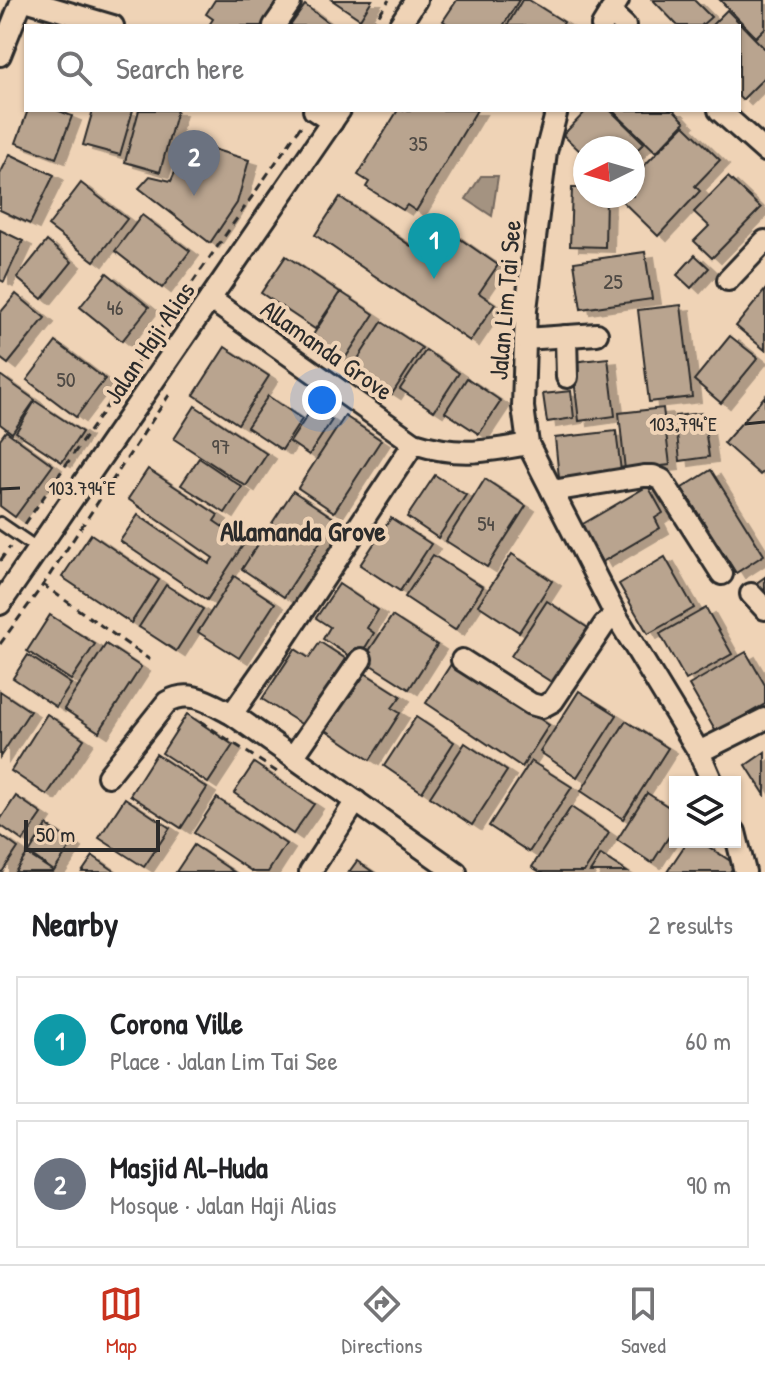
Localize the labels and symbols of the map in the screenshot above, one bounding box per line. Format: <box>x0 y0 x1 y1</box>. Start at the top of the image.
house number: 35 <box>408 128 428 158</box>
pin: 2 <box>168 130 220 196</box>
north arrow <box>573 136 645 208</box>
pin: 1 <box>408 213 460 279</box>
street label: Jalan Lim Tai See <box>480 218 529 381</box>
house number: 25 <box>603 266 623 296</box>
street label: Jalan Haji Alias <box>95 275 202 411</box>
street label: Allamanda Grove <box>254 291 400 408</box>
house number: 46 <box>106 292 124 322</box>
house number: 50 <box>56 364 76 394</box>
your location <box>302 380 342 420</box>
text: 103.794°E <box>649 410 717 437</box>
house number: 97 <box>212 431 230 461</box>
text: 103.794°E <box>48 474 116 501</box>
house number: 54 <box>477 508 495 538</box>
district label: Allamanda Grove <box>220 512 387 550</box>
scale bar <box>24 816 160 852</box>

